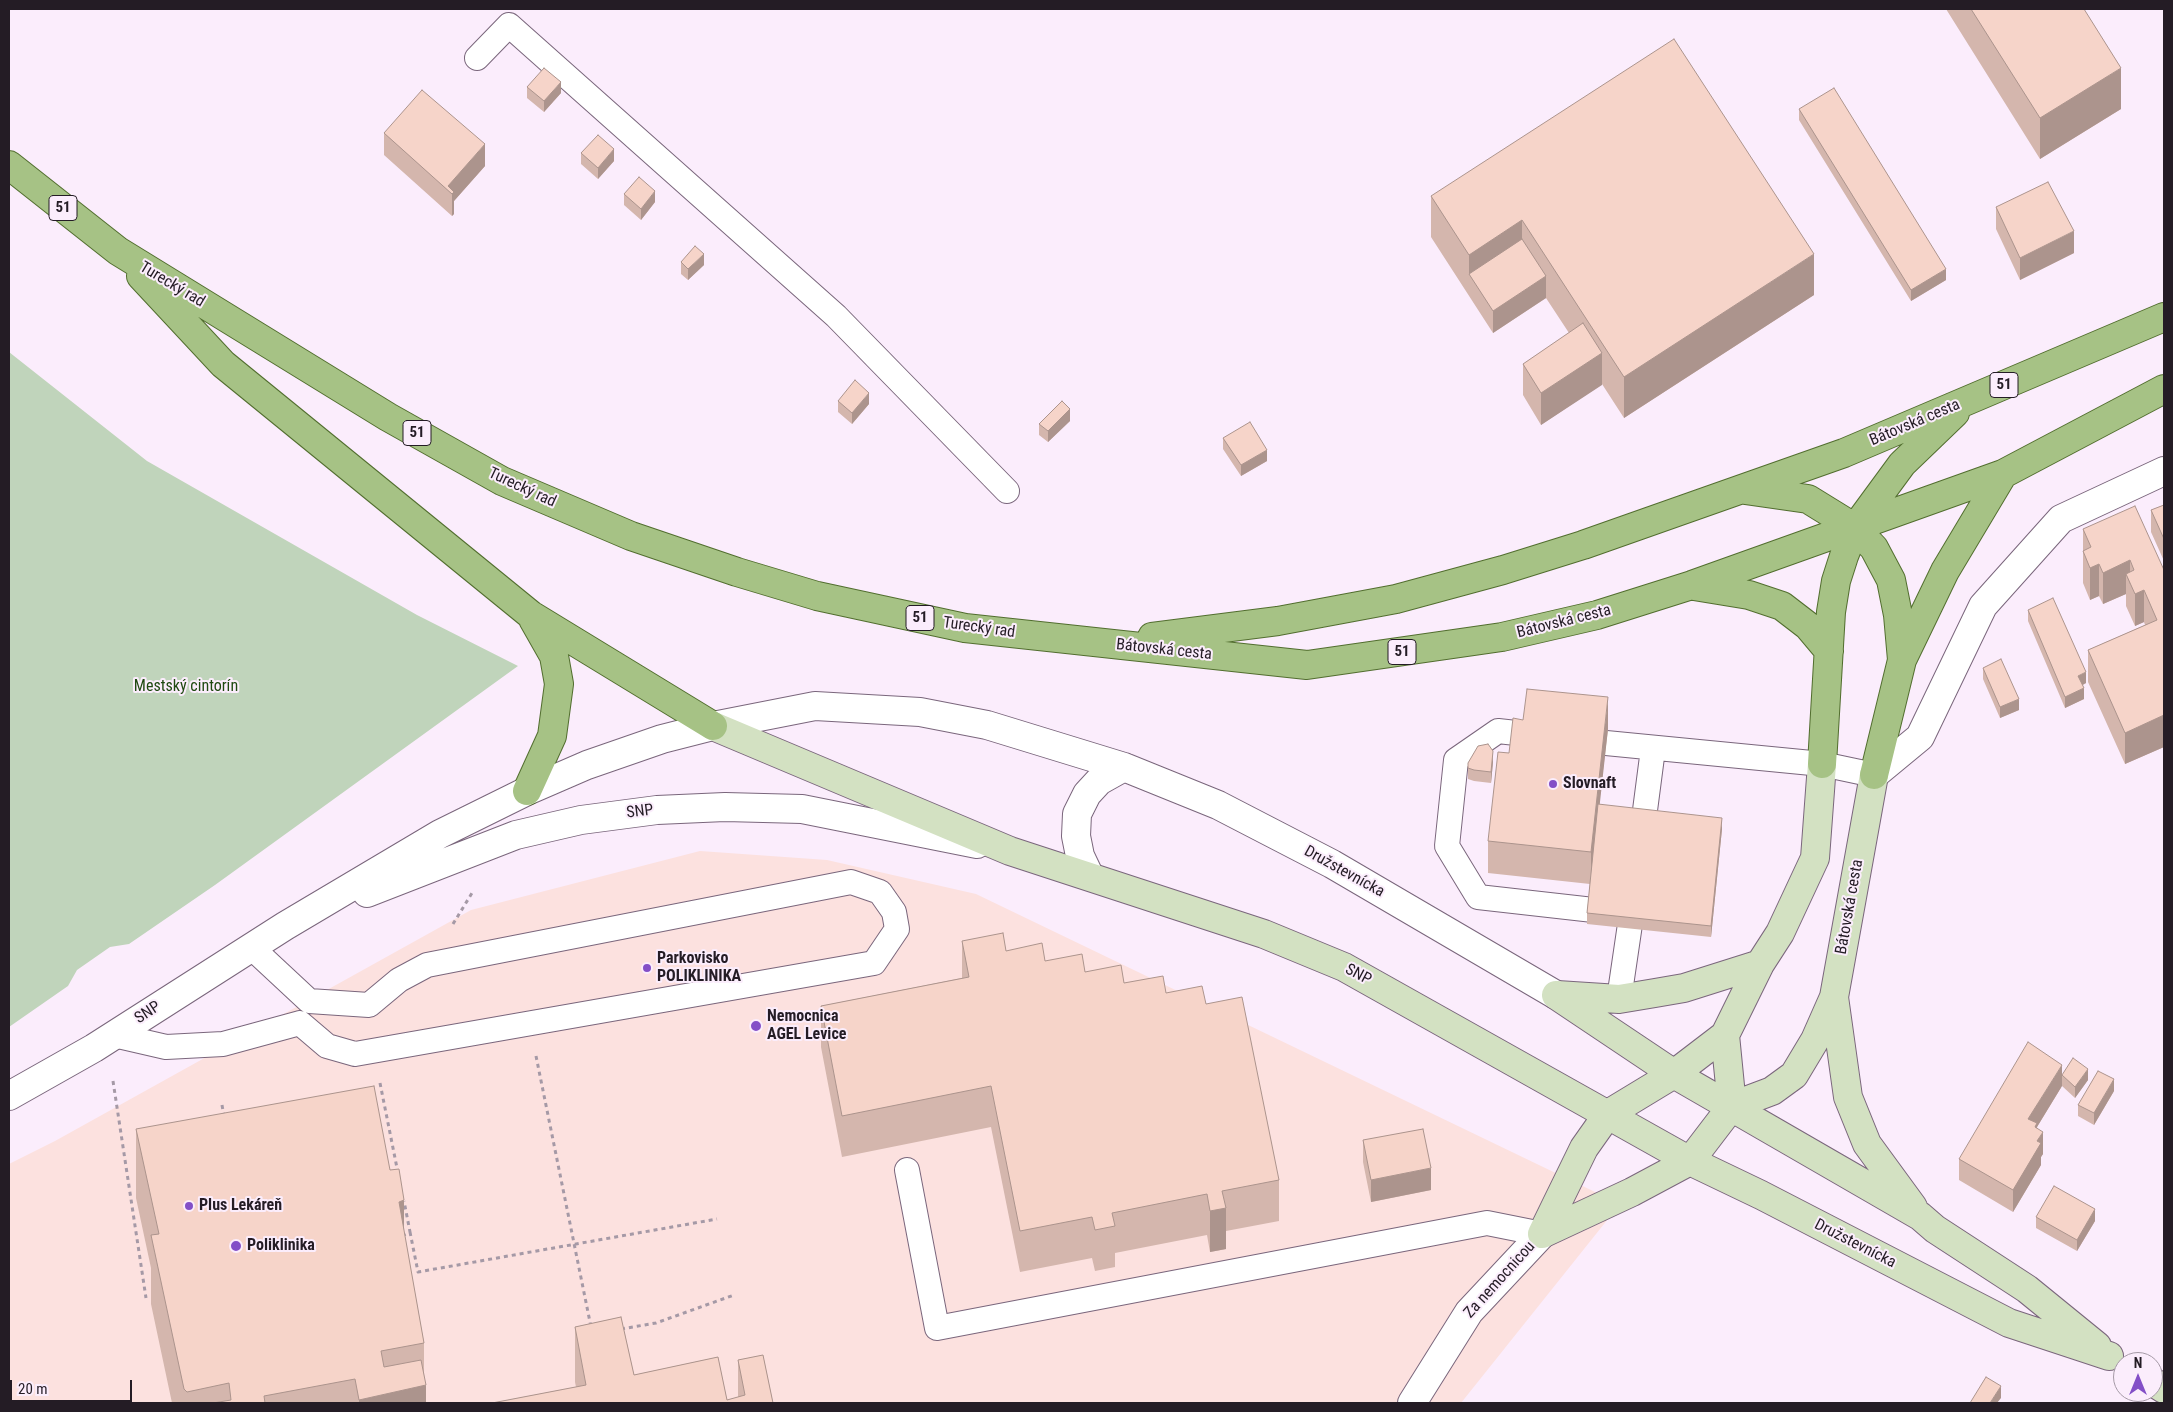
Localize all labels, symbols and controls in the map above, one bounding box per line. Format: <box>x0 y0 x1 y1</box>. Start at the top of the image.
road number: 51 <box>49 196 77 220</box>
street label: Turecký rad <box>136 258 208 312</box>
road number: 51 <box>1990 372 2018 398</box>
street label: Bátovská cesta <box>1867 395 1963 451</box>
road number: 51 <box>403 420 431 446</box>
street label: Turecký rad <box>485 464 559 512</box>
street label: Bátovská cesta <box>1515 601 1613 643</box>
road number: 51 <box>906 606 934 630</box>
street label: Turecký rad <box>942 613 1016 643</box>
street label: Bátovská cesta <box>1115 635 1213 665</box>
road number: 51 <box>1388 640 1416 664</box>
park label: Mestský cintorín <box>134 677 238 697</box>
place label: Slovnaft <box>1563 774 1616 794</box>
marker: Slovnaft <box>1547 778 1559 790</box>
street label: SNP <box>625 801 655 823</box>
street label: Družstevnícka <box>1301 842 1387 902</box>
street label: Bátovská cesta <box>1832 858 1868 956</box>
place label: Parkovisko POLIKLINIKA <box>657 949 741 987</box>
street label: SNP <box>1342 960 1374 990</box>
marker: Parkovisko POLIKLINIKA <box>641 962 653 974</box>
street label: SNP <box>131 998 165 1028</box>
place label: Nemocnica AGEL Levice <box>767 1007 846 1045</box>
marker: Nemocnica AGEL Levice <box>749 1019 763 1033</box>
place label: Plus Lekáreň <box>199 1196 282 1216</box>
marker: Plus Lekáreň <box>183 1200 195 1212</box>
street label: Družstevnícka <box>1811 1215 1899 1273</box>
place label: Poliklinika <box>247 1236 315 1256</box>
street label: Za nemocnicou <box>1460 1238 1540 1322</box>
marker: Poliklinika <box>229 1239 243 1253</box>
north arrow <box>2113 1352 2163 1402</box>
text: N <box>2134 1355 2142 1371</box>
scale bar <box>12 1370 135 1402</box>
text: 20 m <box>18 1380 48 1398</box>

